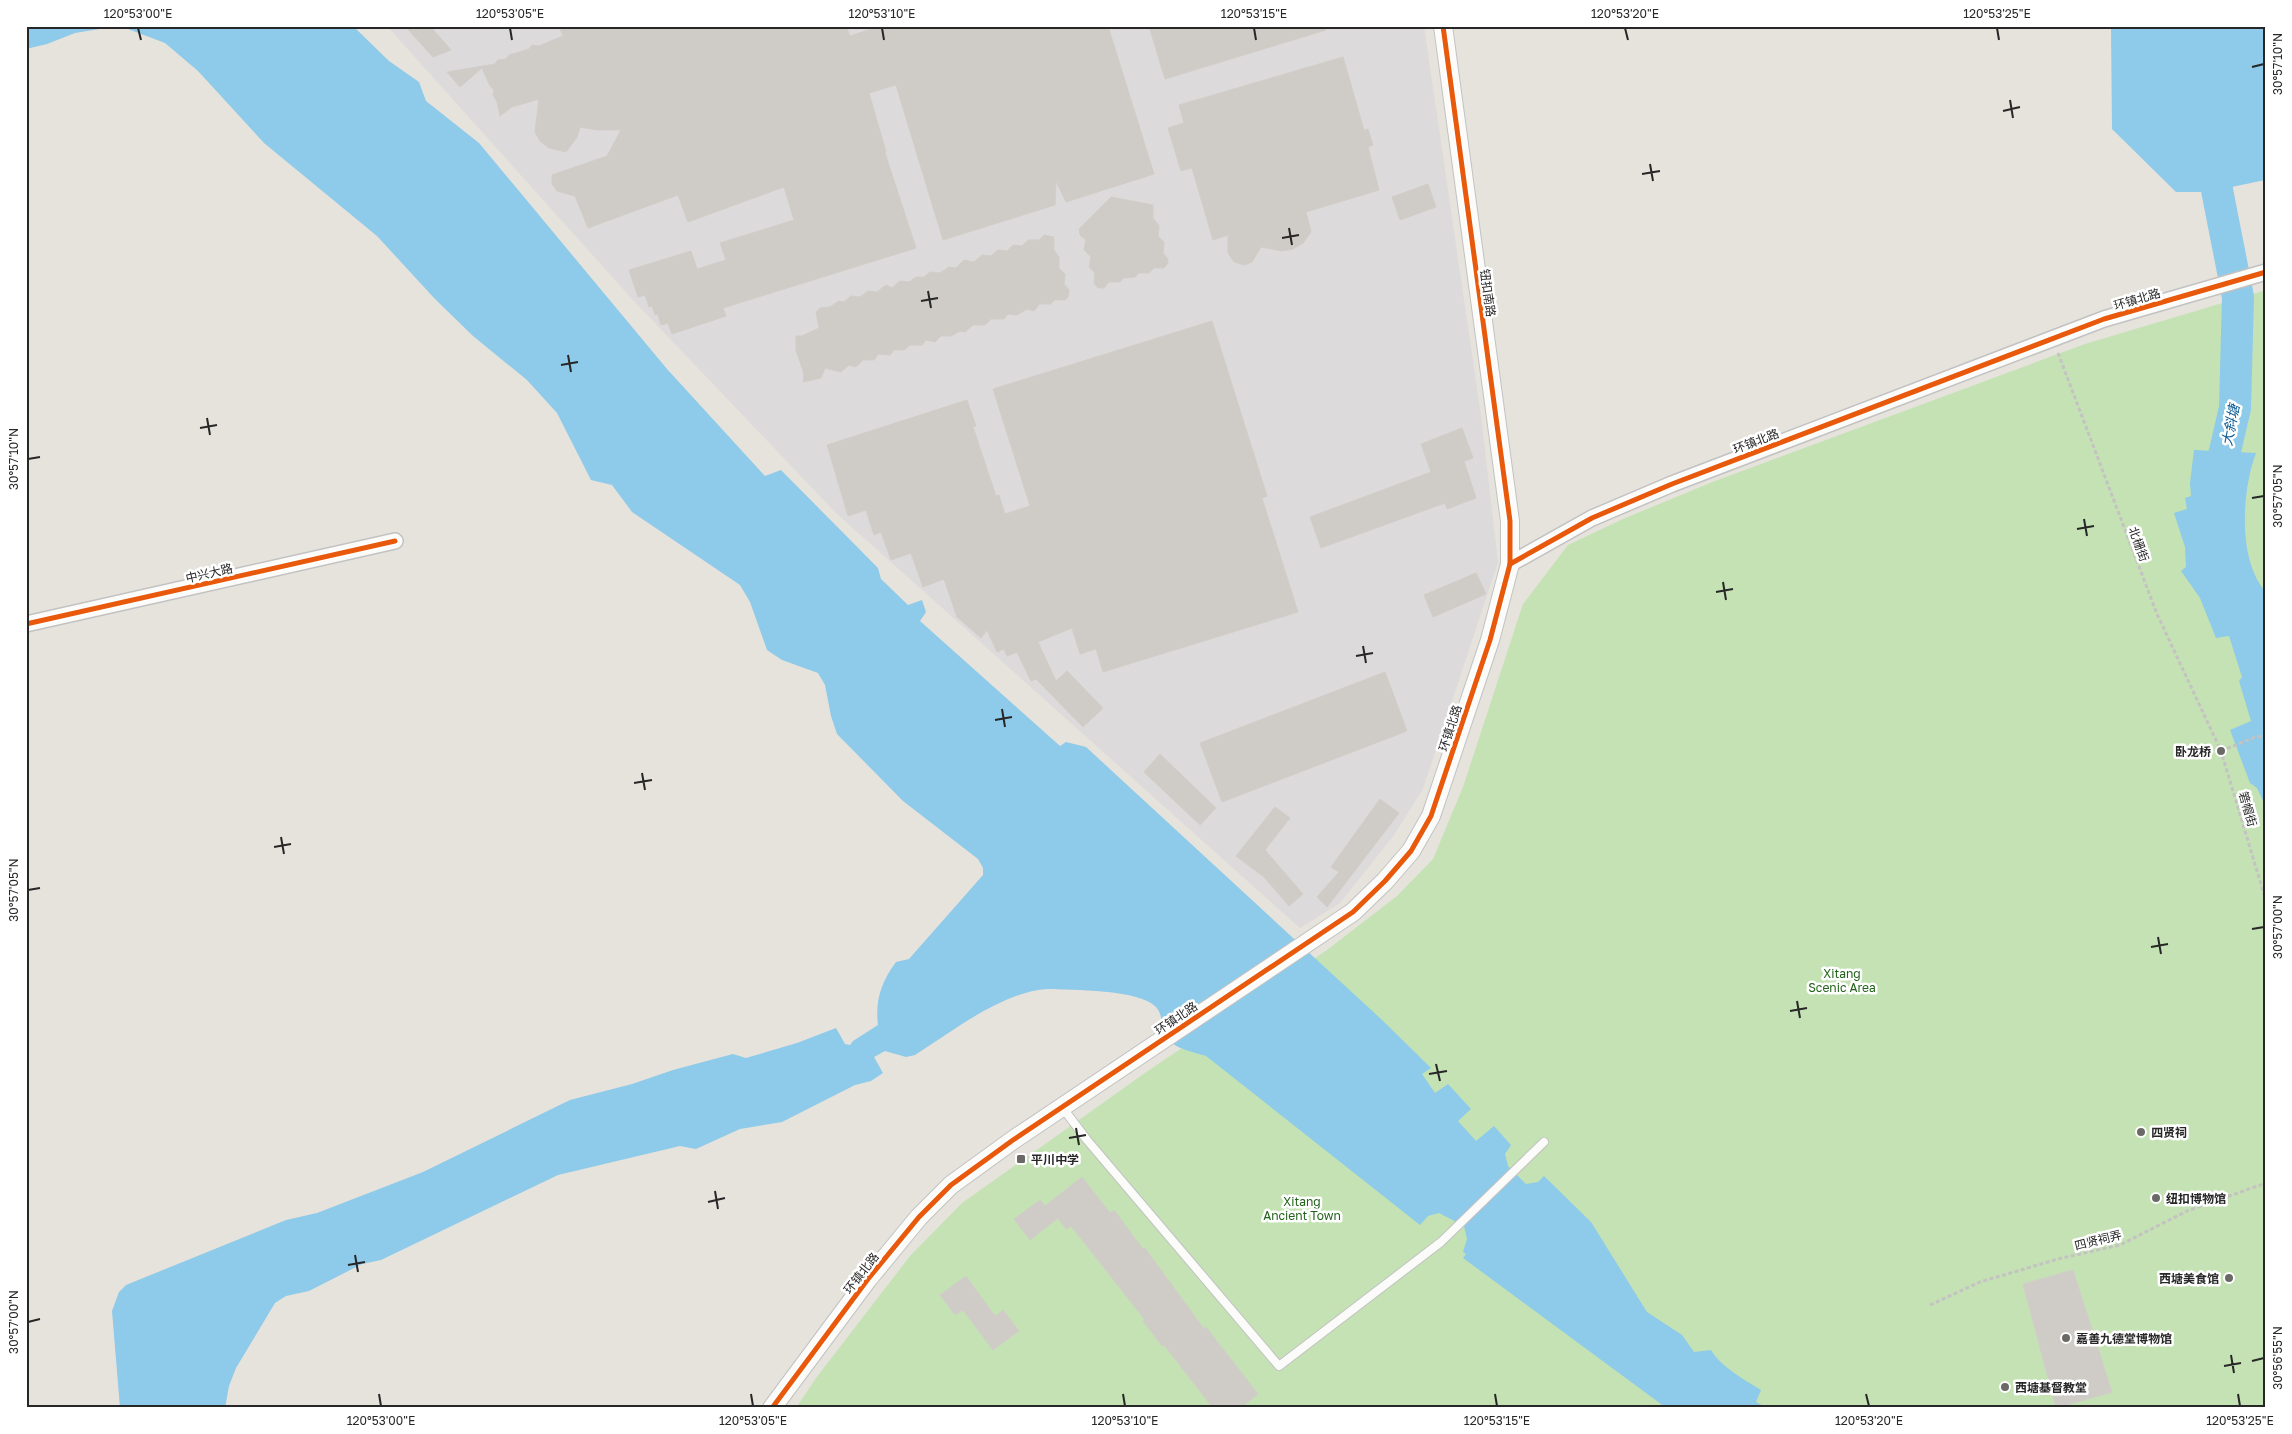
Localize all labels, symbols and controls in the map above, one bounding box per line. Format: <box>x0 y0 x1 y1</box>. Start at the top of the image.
text: 120°53'00"E <box>104 6 172 21</box>
text: 120°53'05"E <box>476 6 544 21</box>
text: 120°53'10"E <box>849 6 915 21</box>
text: 120°53'15"E <box>1221 6 1287 21</box>
text: 120°53'20"E <box>1591 6 1659 21</box>
text: 120°53'25"E <box>1963 6 2031 21</box>
text: 30°57'10"N <box>2270 33 2285 95</box>
street label: 钮扣南路 <box>1477 268 1499 318</box>
street label: 环镇北路 <box>2112 285 2162 313</box>
water label: 大斜塘 <box>2218 401 2243 447</box>
street label: 环镇北路 <box>1731 425 1781 457</box>
text: 30°57'10"N <box>6 428 21 490</box>
text: 30°57'05"N <box>2270 464 2285 528</box>
street label: 北栅街 <box>2126 525 2152 563</box>
street label: 中兴大路 <box>184 560 234 586</box>
street label: 环镇北路 <box>1435 703 1465 753</box>
place label: 卧龙桥 <box>2175 744 2211 759</box>
marker: 卧龙桥 <box>2215 745 2227 757</box>
street label: 箬帽街 <box>2236 790 2260 828</box>
text: 30°57'05"N <box>6 858 21 922</box>
text: 30°57'00"N <box>2270 895 2285 959</box>
park label: Xitang Scenic Area <box>1808 966 1876 995</box>
street label: 环镇北路 <box>1152 998 1200 1038</box>
place label: 四贤祠 <box>2151 1125 2187 1140</box>
marker: 四贤祠 <box>2135 1126 2147 1138</box>
place label: 平川中学 <box>1031 1152 1079 1167</box>
marker: 平川中学 <box>1015 1153 1027 1165</box>
place label: 纽扣博物馆 <box>2166 1191 2226 1206</box>
marker: 纽扣博物馆 <box>2150 1192 2162 1204</box>
park label: Xitang Ancient Town <box>1263 1194 1341 1223</box>
street label: 四贤祠弄 <box>2073 1227 2123 1253</box>
street label: 环镇北路 <box>840 1249 882 1297</box>
place label: 西塘美食馆 <box>2159 1271 2219 1286</box>
marker: 西塘美食馆 <box>2223 1272 2235 1284</box>
text: 30°57'00"N <box>6 1290 21 1354</box>
text: 30°56'55"N <box>2270 1326 2285 1390</box>
place label: 嘉善九德堂博物馆 <box>2076 1331 2172 1346</box>
marker: 嘉善九德堂博物馆 <box>2060 1332 2072 1344</box>
place label: 西塘基督教堂 <box>2015 1380 2087 1395</box>
marker: 西塘基督教堂 <box>1999 1381 2011 1393</box>
text: 120°53'00"E <box>347 1413 415 1428</box>
text: 120°53'05"E <box>719 1413 787 1428</box>
text: 120°53'10"E <box>1092 1413 1158 1428</box>
text: 120°53'15"E <box>1464 1413 1530 1428</box>
text: 120°53'20"E <box>1835 1413 1903 1428</box>
text: 120°53'25"E <box>2206 1413 2274 1428</box>

